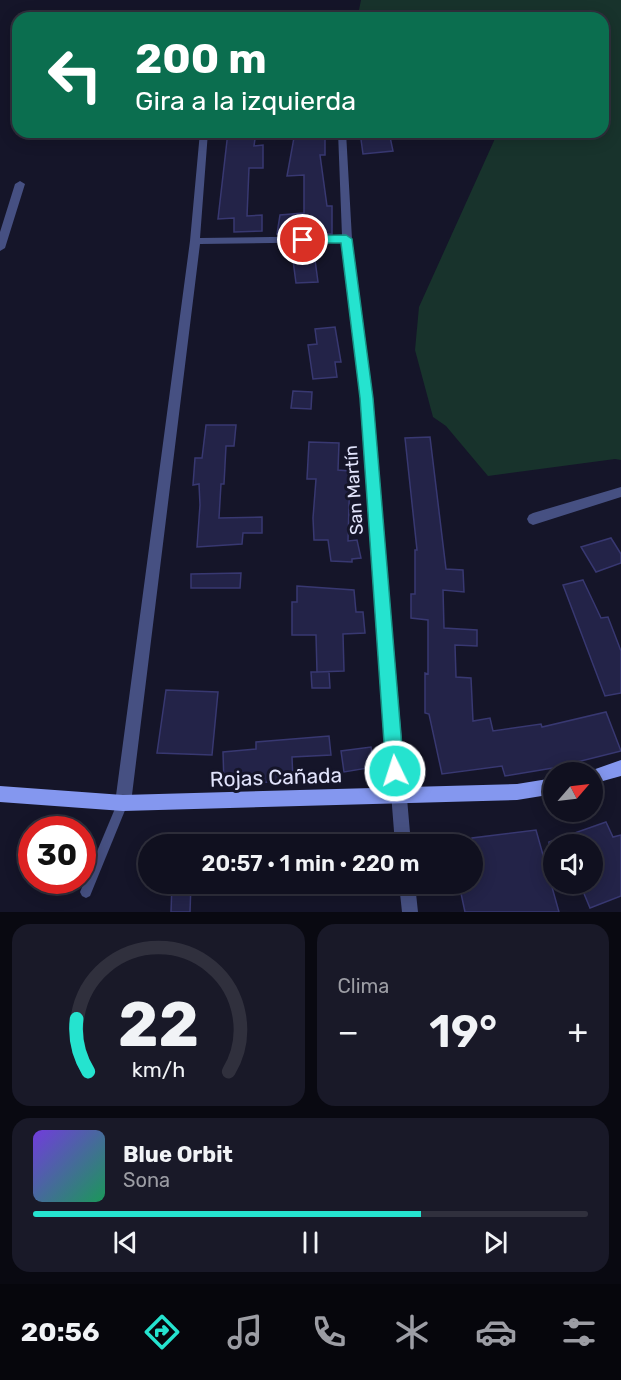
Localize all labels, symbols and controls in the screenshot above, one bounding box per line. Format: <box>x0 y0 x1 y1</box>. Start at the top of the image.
text: 200 m <box>135 34 267 84</box>
icon: left <box>36 36 114 114</box>
text: Gira a la izquierda <box>135 85 356 117</box>
pin <box>277 214 328 265</box>
icon: arrive <box>286 223 319 256</box>
street label: San Martín <box>340 444 368 536</box>
position arrow <box>363 739 427 803</box>
street label: Rojas Cañada <box>209 762 343 792</box>
north arrow <box>543 762 603 822</box>
map controls <box>543 762 603 894</box>
speed limit sign: 30 <box>18 816 96 894</box>
button: sound <box>543 834 603 894</box>
text: 20:57 · 1 min · 220 m <box>202 850 419 877</box>
text: Clima <box>338 974 389 998</box>
text: 22 <box>118 988 199 1062</box>
text: 19° <box>429 1005 497 1058</box>
text: − <box>338 1012 359 1051</box>
text: + <box>567 1012 588 1051</box>
text: km/h <box>131 1057 185 1082</box>
text: Blue Orbit <box>123 1141 233 1168</box>
text: Sona <box>123 1168 170 1192</box>
icon: previous <box>109 1226 142 1259</box>
icon: pause <box>294 1226 327 1259</box>
icon: next <box>479 1226 512 1259</box>
icon: directions <box>141 1311 183 1353</box>
icon: music <box>224 1311 266 1353</box>
icon: phone <box>308 1311 350 1353</box>
icon: climate <box>391 1311 433 1353</box>
icon: car <box>475 1311 517 1353</box>
icon: filters <box>558 1311 600 1353</box>
text: 20:56 <box>21 1316 100 1348</box>

